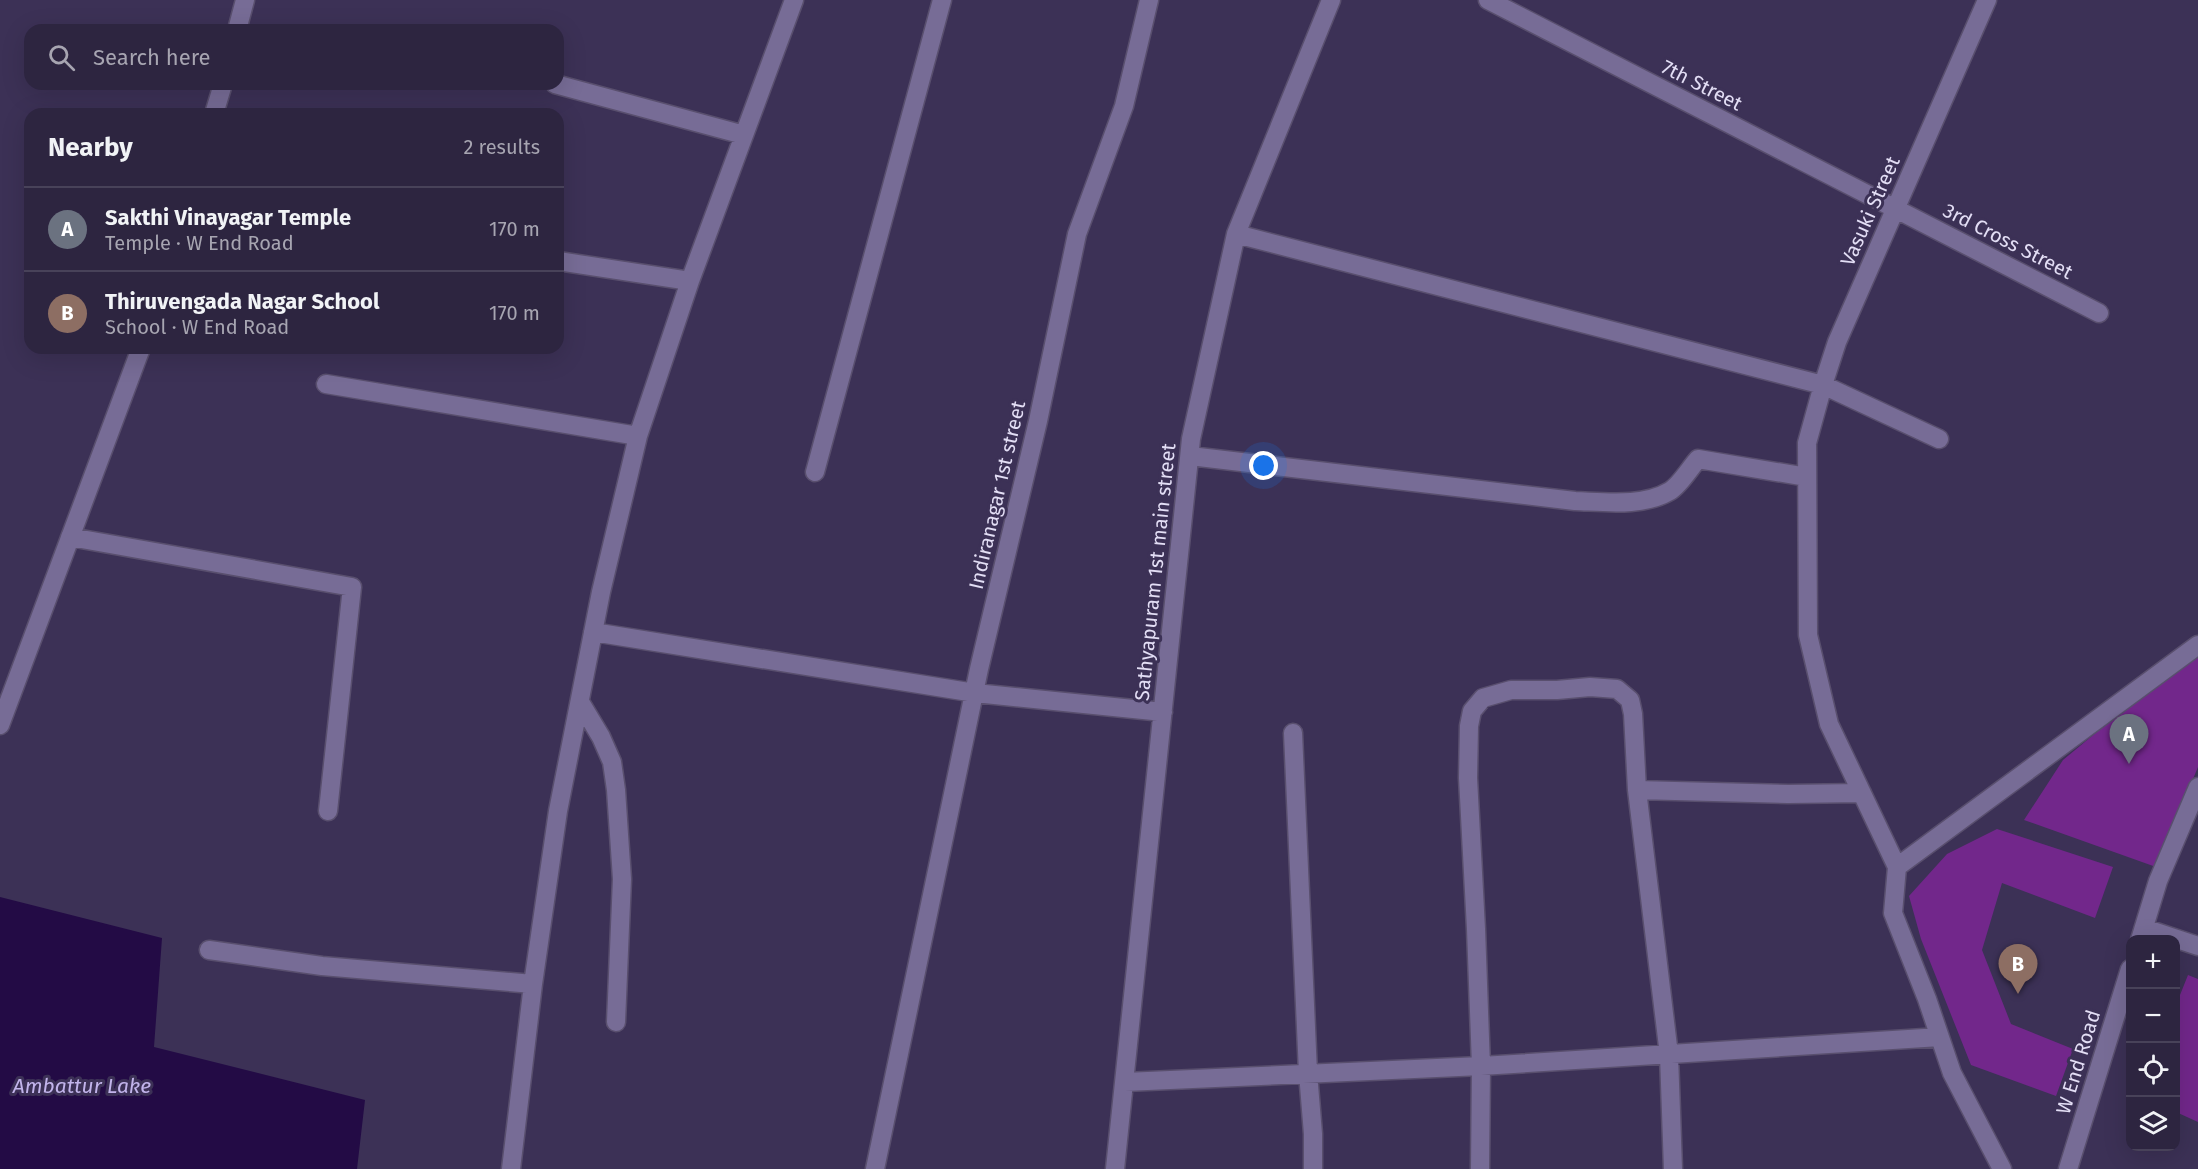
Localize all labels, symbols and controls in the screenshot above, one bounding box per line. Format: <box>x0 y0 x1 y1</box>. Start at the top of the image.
search box <box>24 24 564 90</box>
icon: search <box>45 41 78 74</box>
text: Search here <box>93 44 211 71</box>
street label: 7th Street <box>1658 54 1747 116</box>
text: Nearby <box>48 132 133 163</box>
text: 2 results <box>463 135 540 159</box>
street label: Vasuki Street <box>1835 152 1905 270</box>
street label: 3rd Cross Street <box>1939 198 2077 284</box>
text: Sakthi Vinayagar Temple <box>105 204 351 231</box>
text: A <box>62 217 73 241</box>
text: 170 m <box>489 217 540 241</box>
text: Temple · W End Road <box>105 231 294 255</box>
text: Thiruvengada Nagar School <box>105 288 379 315</box>
text: B <box>61 301 74 325</box>
text: 170 m <box>489 301 540 325</box>
text: School · W End Road <box>105 315 289 339</box>
street label: Indiranagar 1st street <box>964 398 1031 592</box>
street label: Sathyapuram 1st main street <box>1130 441 1181 702</box>
your location <box>1249 451 1278 480</box>
pin: A <box>2110 714 2148 764</box>
map controls <box>2126 935 2180 1151</box>
button: + <box>2126 935 2180 989</box>
pin: B <box>1998 944 2038 994</box>
button: − <box>2126 989 2180 1043</box>
street label: W End Road <box>2051 1007 2105 1117</box>
button: locate <box>2126 1043 2180 1097</box>
water label: Ambattur Lake <box>12 1073 151 1099</box>
button: layers <box>2126 1097 2180 1151</box>

